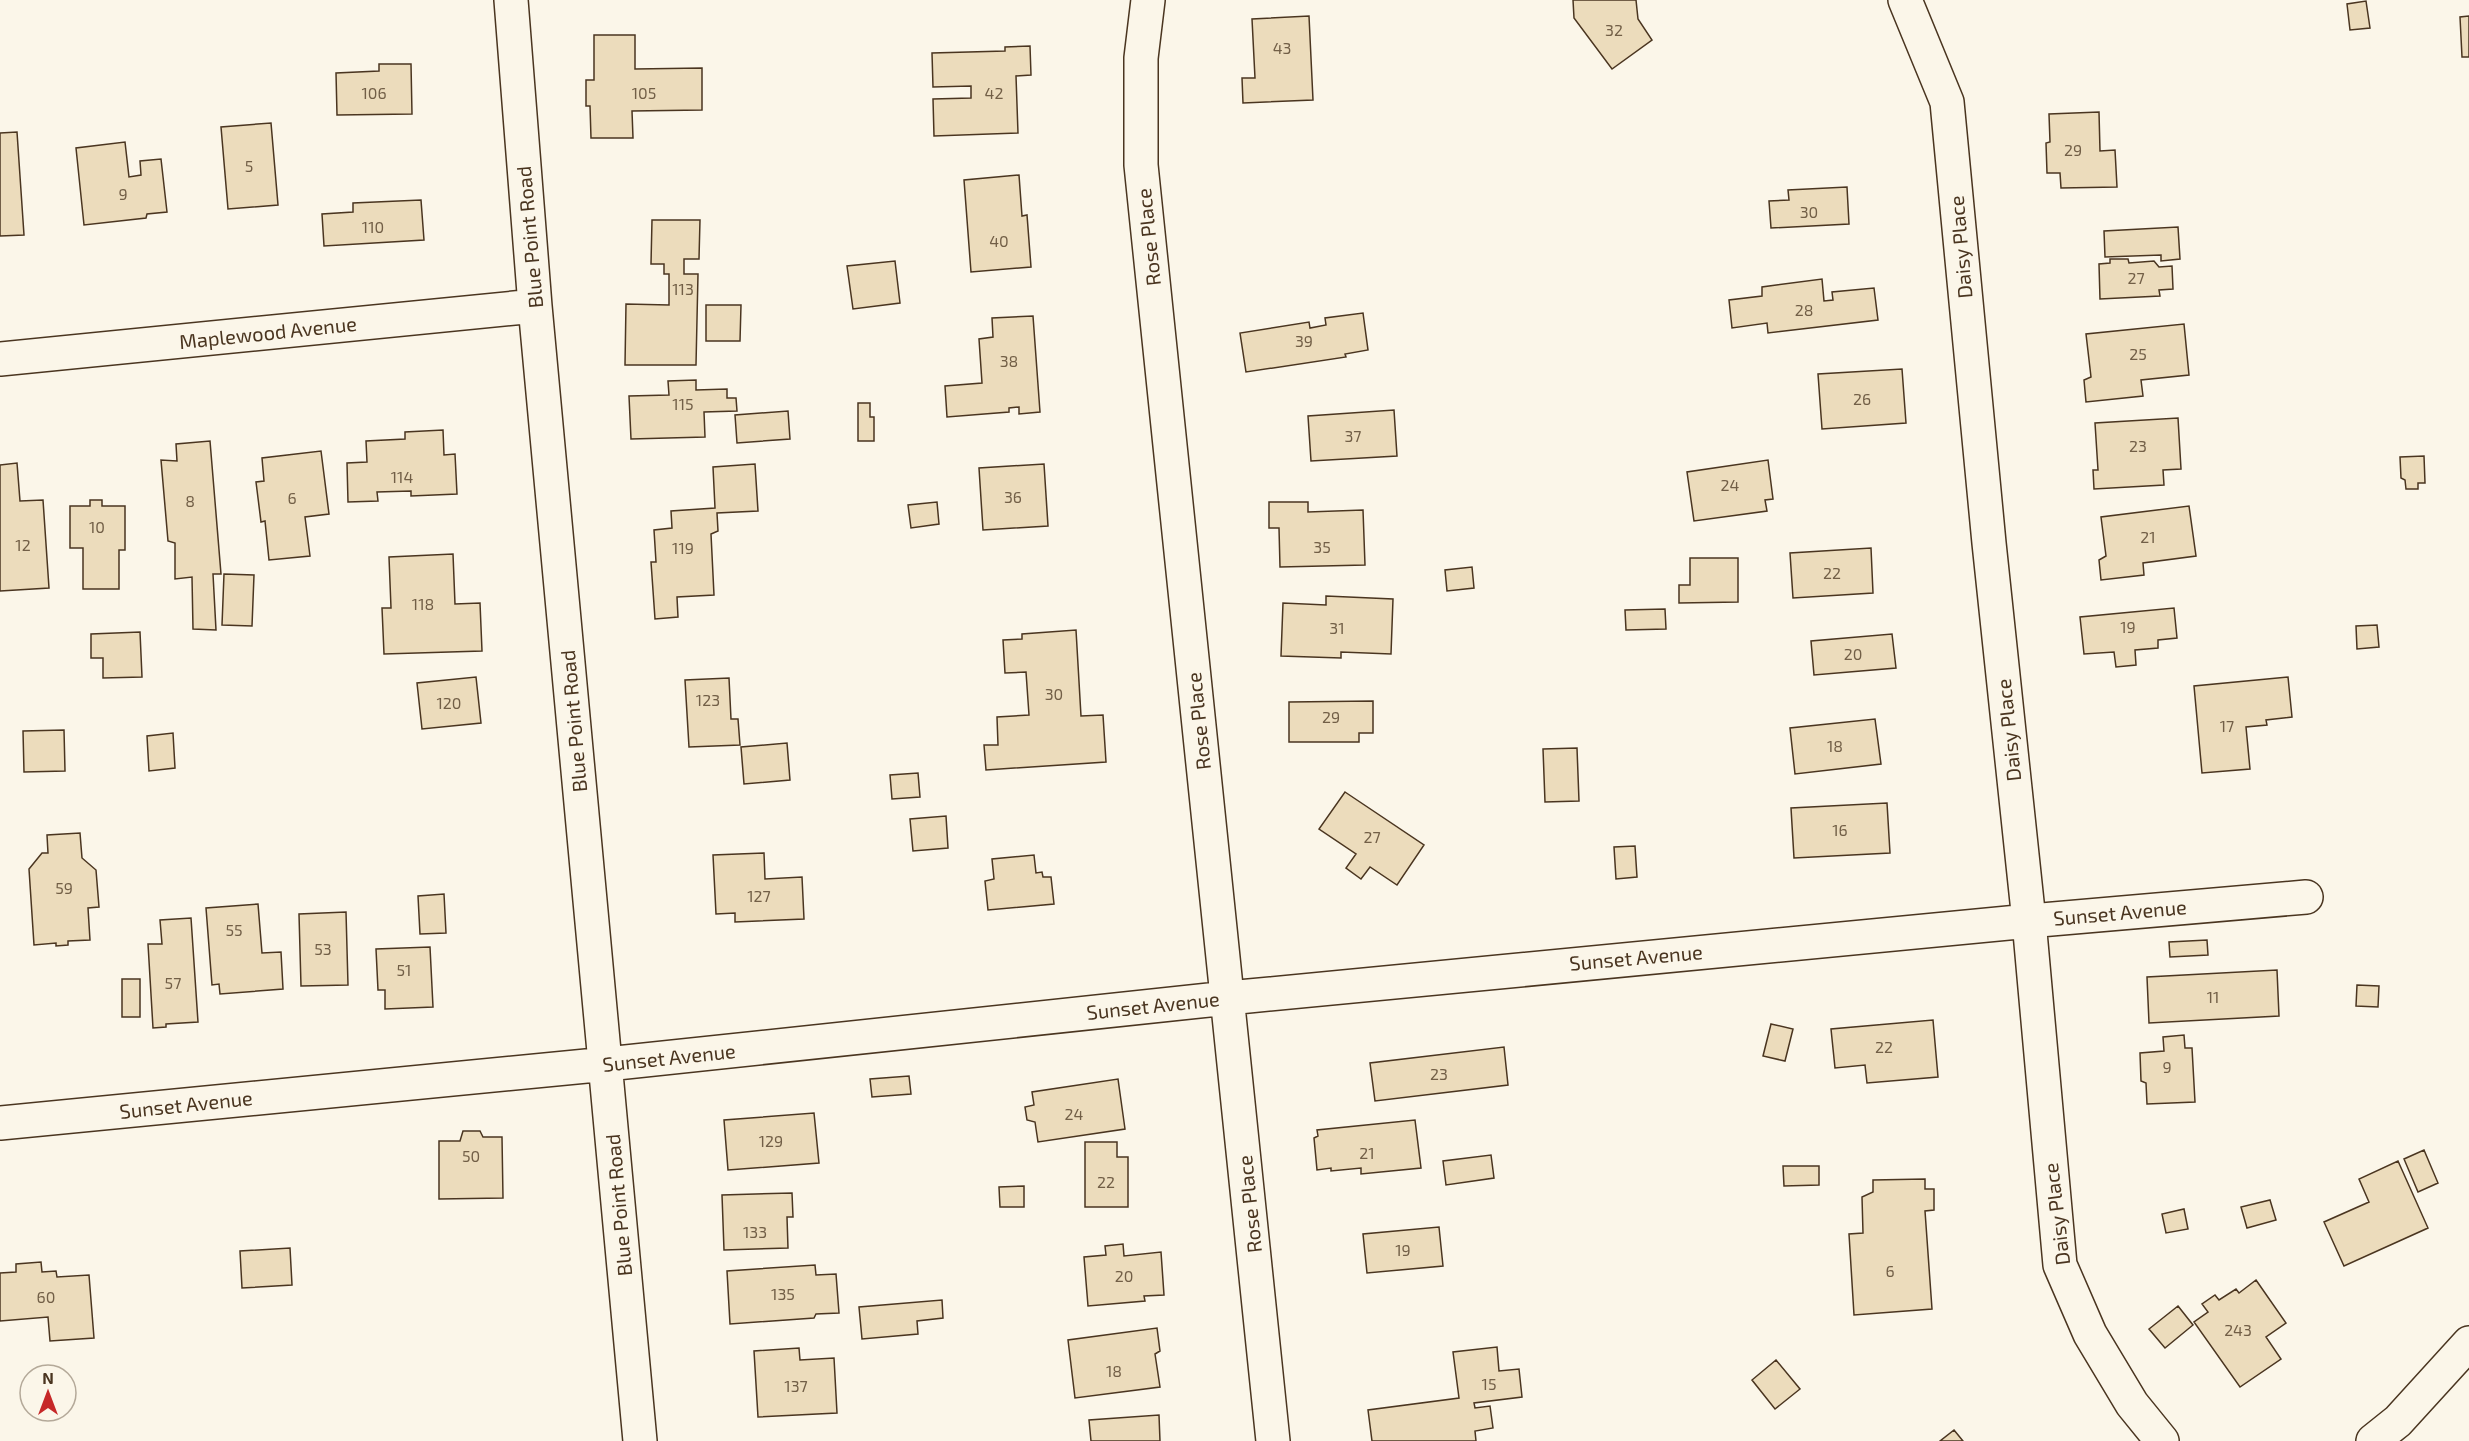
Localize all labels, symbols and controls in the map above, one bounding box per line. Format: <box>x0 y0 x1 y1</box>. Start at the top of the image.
house number: 32 <box>1605 20 1623 39</box>
house number: 43 <box>1273 38 1291 57</box>
house number: 106 <box>361 83 387 102</box>
house number: 105 <box>632 83 656 102</box>
house number: 42 <box>985 83 1003 102</box>
house number: 29 <box>2064 140 2082 159</box>
house number: 5 <box>245 156 253 175</box>
street label: Blue Point Road <box>511 165 547 309</box>
house number: 9 <box>118 184 128 203</box>
street label: Rose Place <box>1131 187 1165 287</box>
street label: Daisy Place <box>1944 195 1976 299</box>
house number: 30 <box>1800 202 1818 221</box>
house number: 110 <box>362 217 384 236</box>
house number: 40 <box>989 231 1009 250</box>
house number: 27 <box>2127 268 2145 287</box>
house number: 113 <box>672 279 694 298</box>
house number: 28 <box>1795 300 1813 319</box>
street label: Maplewood Avenue <box>178 311 358 353</box>
house number: 39 <box>1295 331 1313 350</box>
house number: 25 <box>2129 344 2147 363</box>
house number: 38 <box>1000 351 1018 370</box>
house number: 26 <box>1853 389 1871 408</box>
house number: 115 <box>672 394 694 413</box>
house number: 37 <box>1344 426 1362 445</box>
house number: 23 <box>2129 436 2147 455</box>
house number: 114 <box>391 467 413 486</box>
house number: 24 <box>1721 475 1740 494</box>
house number: 36 <box>1004 487 1022 506</box>
house number: 6 <box>287 488 297 507</box>
house number: 8 <box>185 491 195 510</box>
house number: 10 <box>89 517 105 536</box>
house number: 21 <box>2140 527 2156 546</box>
house number: 12 <box>15 535 31 554</box>
house number: 35 <box>1313 537 1331 556</box>
house number: 119 <box>672 538 694 557</box>
house number: 22 <box>1823 563 1841 582</box>
house number: 118 <box>412 594 434 613</box>
house number: 19 <box>2120 617 2136 636</box>
house number: 31 <box>1329 618 1345 637</box>
house number: 20 <box>1844 644 1862 663</box>
street label: Blue Point Road <box>555 649 591 793</box>
street label: Rose Place <box>1181 671 1215 771</box>
street label: Daisy Place <box>1991 678 2025 783</box>
house number: 30 <box>1045 684 1063 703</box>
house number: 123 <box>696 690 720 709</box>
house number: 120 <box>436 693 462 712</box>
house number: 29 <box>1322 707 1340 726</box>
house number: 17 <box>2220 716 2234 735</box>
house number: 18 <box>1827 736 1843 755</box>
house number: 16 <box>1832 820 1848 839</box>
house number: 27 <box>1363 827 1381 846</box>
house number: 59 <box>55 878 73 897</box>
house number: 127 <box>747 886 771 905</box>
street label: Sunset Avenue <box>2052 894 2188 930</box>
house number: 55 <box>225 920 243 939</box>
house number: 53 <box>314 939 332 958</box>
street label: Sunset Avenue <box>1568 939 1704 975</box>
house number: 51 <box>397 960 411 979</box>
house number: 57 <box>165 973 181 992</box>
street label: Sunset Avenue <box>1085 986 1221 1024</box>
house number: 11 <box>2207 987 2219 1006</box>
house number: 22 <box>1875 1037 1893 1056</box>
street label: Sunset Avenue <box>601 1038 737 1076</box>
house number: 9 <box>2162 1057 2172 1076</box>
house number: 23 <box>1430 1064 1448 1083</box>
street label: Sunset Avenue <box>118 1085 254 1123</box>
house number: 24 <box>1065 1104 1084 1123</box>
house number: 129 <box>759 1131 783 1150</box>
street label: Blue Point Road <box>600 1133 636 1277</box>
house number: 21 <box>1359 1143 1375 1162</box>
house number: 50 <box>462 1146 480 1165</box>
street label: Rose Place <box>1232 1154 1266 1254</box>
street label: Daisy Place <box>2038 1162 2074 1267</box>
house number: 22 <box>1097 1172 1115 1191</box>
house number: 133 <box>743 1222 767 1241</box>
house number: 19 <box>1395 1240 1411 1259</box>
house number: 6 <box>1885 1261 1895 1280</box>
house number: 20 <box>1115 1266 1133 1285</box>
house number: 135 <box>771 1284 795 1303</box>
house number: 60 <box>37 1287 55 1306</box>
house number: 243 <box>2224 1320 2252 1339</box>
house number: 18 <box>1106 1361 1122 1380</box>
north arrow <box>18 1363 78 1423</box>
text: N <box>42 1368 54 1387</box>
house number: 15 <box>1482 1374 1496 1393</box>
house number: 137 <box>784 1376 808 1395</box>

